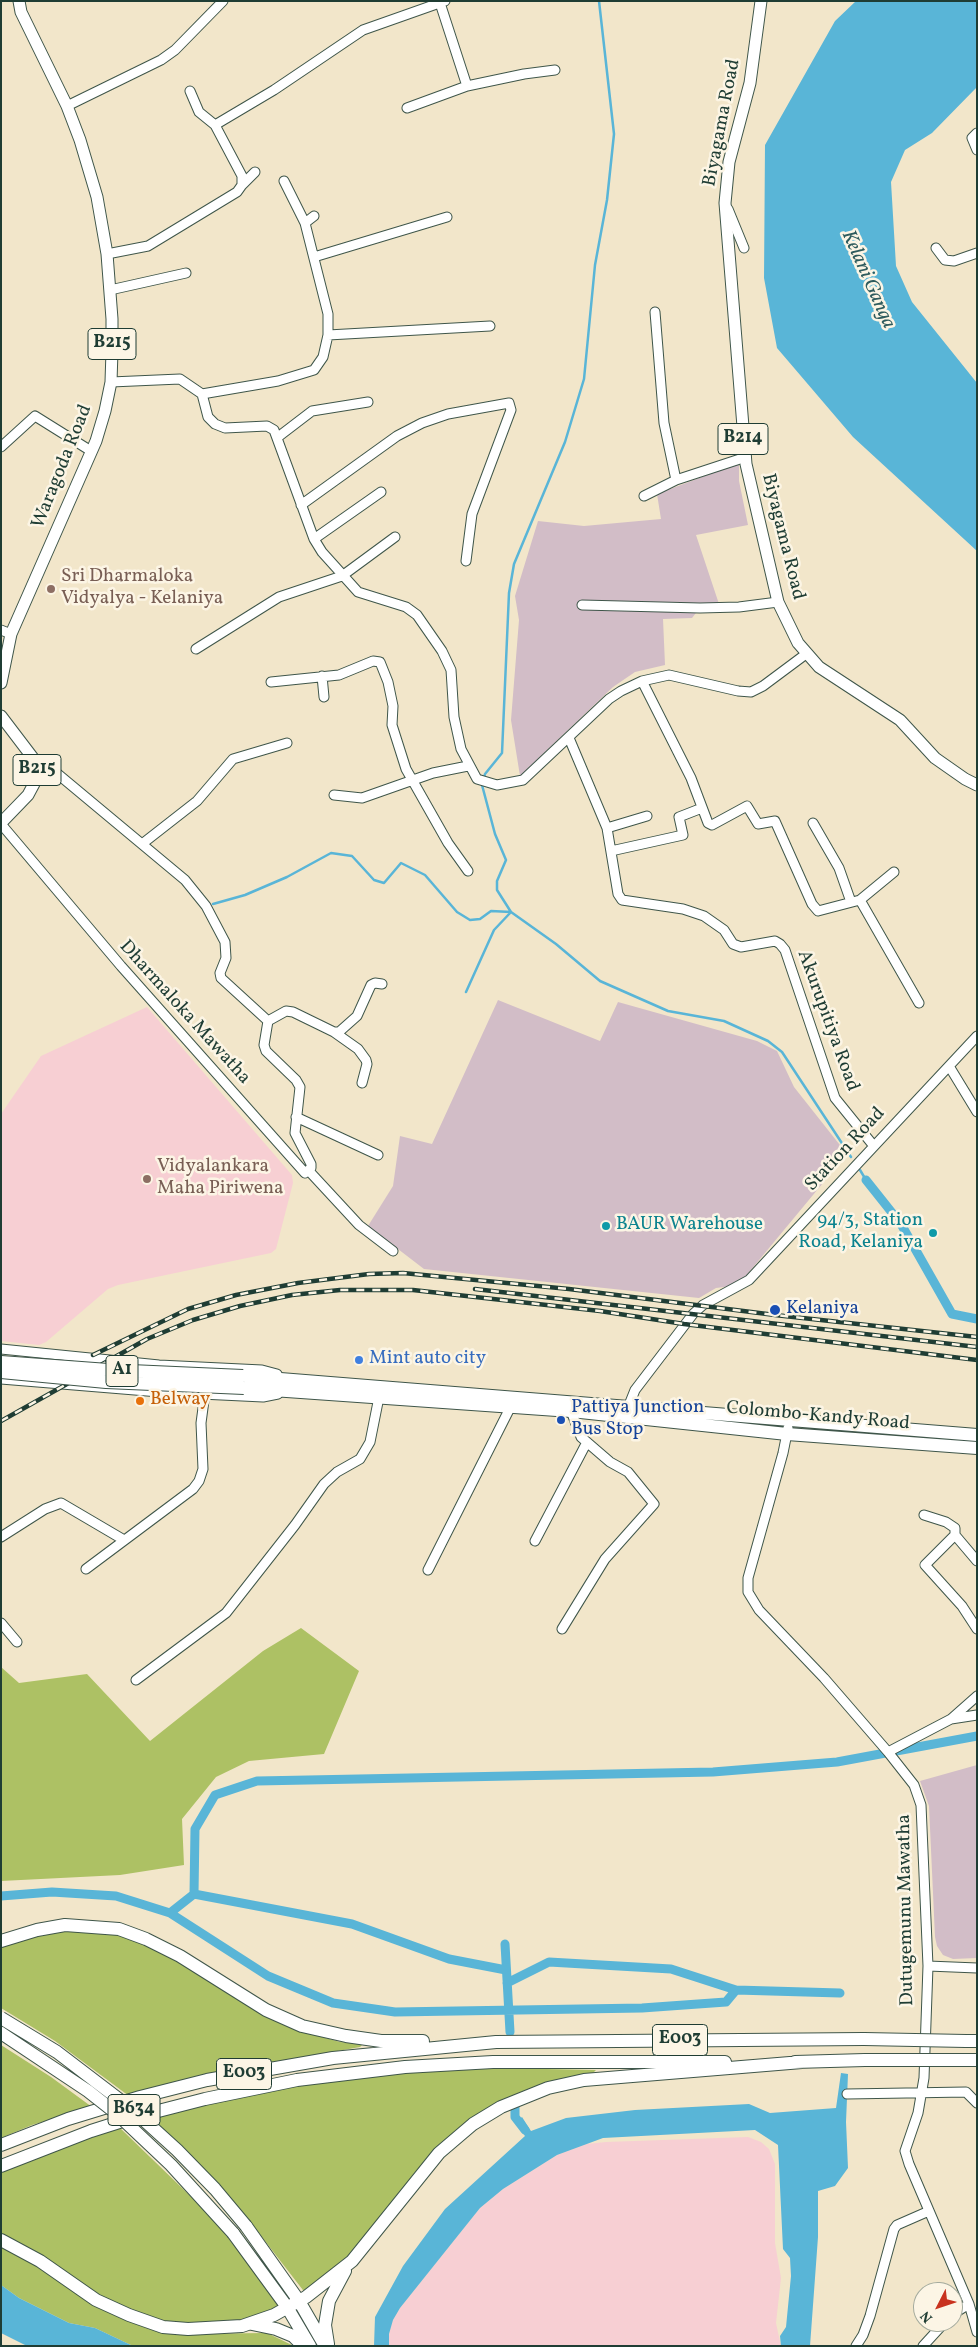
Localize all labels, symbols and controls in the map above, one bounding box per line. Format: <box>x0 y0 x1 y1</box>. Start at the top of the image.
street label: Biyagama Road <box>699 57 747 189</box>
water label: Kelani Ganga <box>835 227 899 333</box>
road number: B215 <box>88 328 136 359</box>
street label: Waragoda Road <box>28 402 98 532</box>
road number: B214 <box>718 424 768 454</box>
street label: Biyagama Road <box>755 471 809 603</box>
place label: Sri Dharmaloka Vidyalya - Kelaniya <box>61 567 223 611</box>
marker: Sri Dharmaloka Vidyalya - Kelaniya <box>45 583 57 595</box>
road number: B215 <box>13 754 61 786</box>
street label: Dharmaloka Mawatha <box>113 936 255 1090</box>
street label: Akurupitiya Road <box>791 947 863 1095</box>
street label: Station Road <box>801 1103 891 1197</box>
place label: Vidyalankara Maha Piriwena <box>157 1157 284 1201</box>
marker: Vidyalankara Maha Piriwena <box>141 1173 153 1185</box>
place label: 94/3, Station Road, Kelaniya <box>798 1211 923 1255</box>
place label: BAUR Warehouse <box>616 1215 763 1237</box>
marker: BAUR Warehouse <box>600 1220 612 1232</box>
marker: 94/3, Station Road, Kelaniya <box>927 1227 939 1239</box>
place label: Kelaniya <box>786 1299 859 1321</box>
marker: Kelaniya <box>768 1303 782 1317</box>
place label: Mint auto city <box>369 1349 486 1371</box>
marker: Mint auto city <box>353 1354 365 1366</box>
road number: A1 <box>106 1355 138 1386</box>
place label: Belway <box>150 1390 210 1412</box>
marker: Belway <box>134 1395 146 1407</box>
place label: Pattiya Junction Bus Stop <box>571 1398 704 1442</box>
street label: Colombo-Kandy Road <box>725 1398 911 1436</box>
marker: Pattiya Junction Bus Stop <box>555 1414 567 1426</box>
street label: Dutugemunu Mawatha <box>894 1814 920 2006</box>
road number: E003 <box>652 2024 708 2056</box>
road number: E003 <box>216 2058 272 2090</box>
road number: B634 <box>108 2094 160 2126</box>
north arrow <box>913 2282 963 2332</box>
text: N <box>917 2306 938 2327</box>

